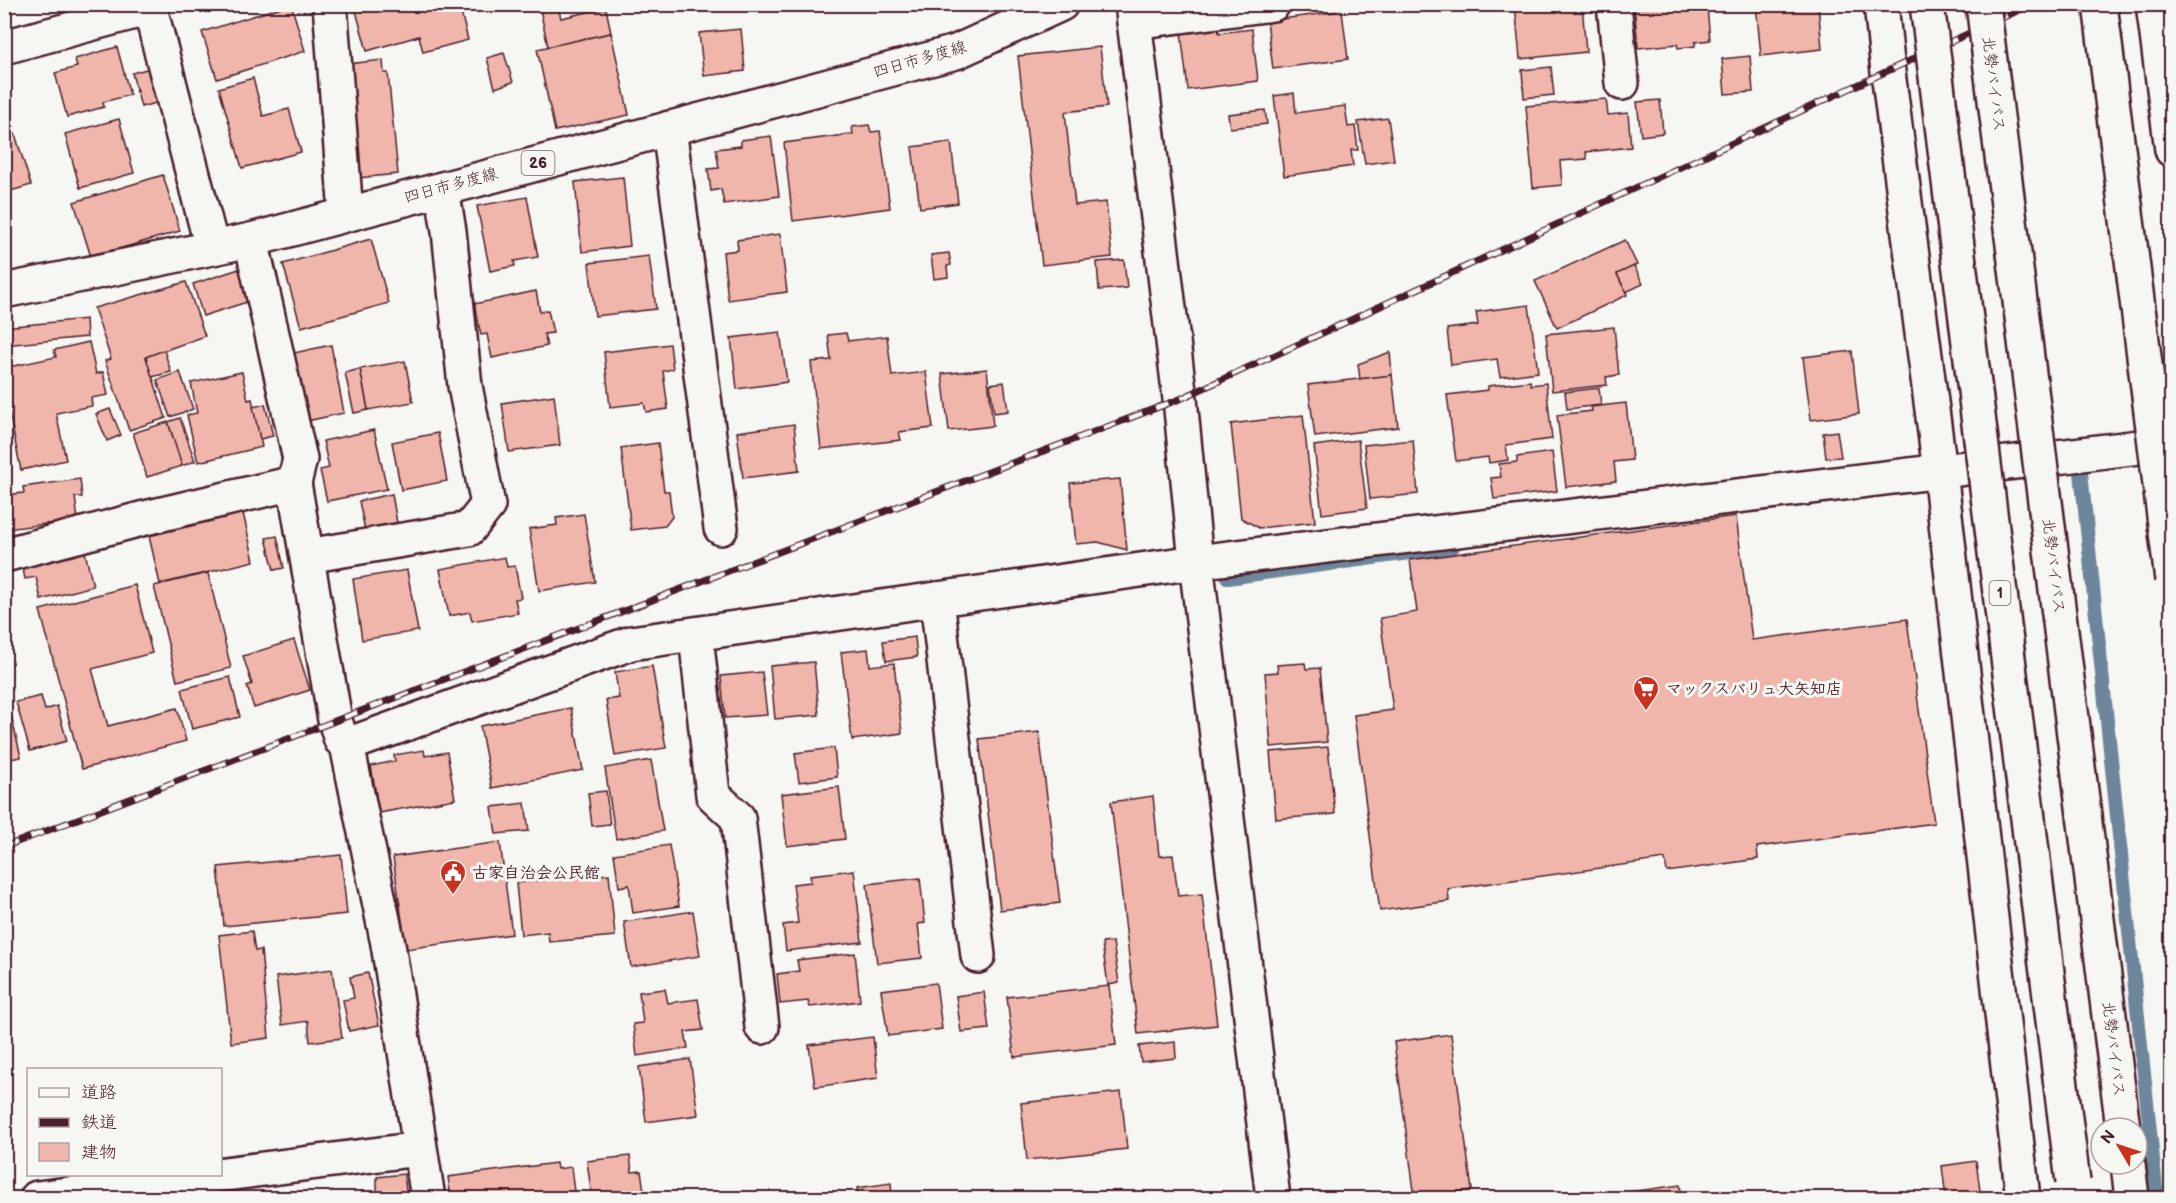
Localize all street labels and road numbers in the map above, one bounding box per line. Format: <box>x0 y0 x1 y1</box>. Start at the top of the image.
street label: 北勢バイパス <box>1978 35 2008 133</box>
street label: 四日市多度線 <box>871 38 969 82</box>
road number: 26 <box>522 151 554 175</box>
street label: 四日市多度線 <box>402 164 500 208</box>
street label: 北勢バイパス <box>2038 517 2068 615</box>
road number: 1 <box>1990 581 2010 605</box>
street label: 北勢バイパス <box>2098 1000 2128 1098</box>

